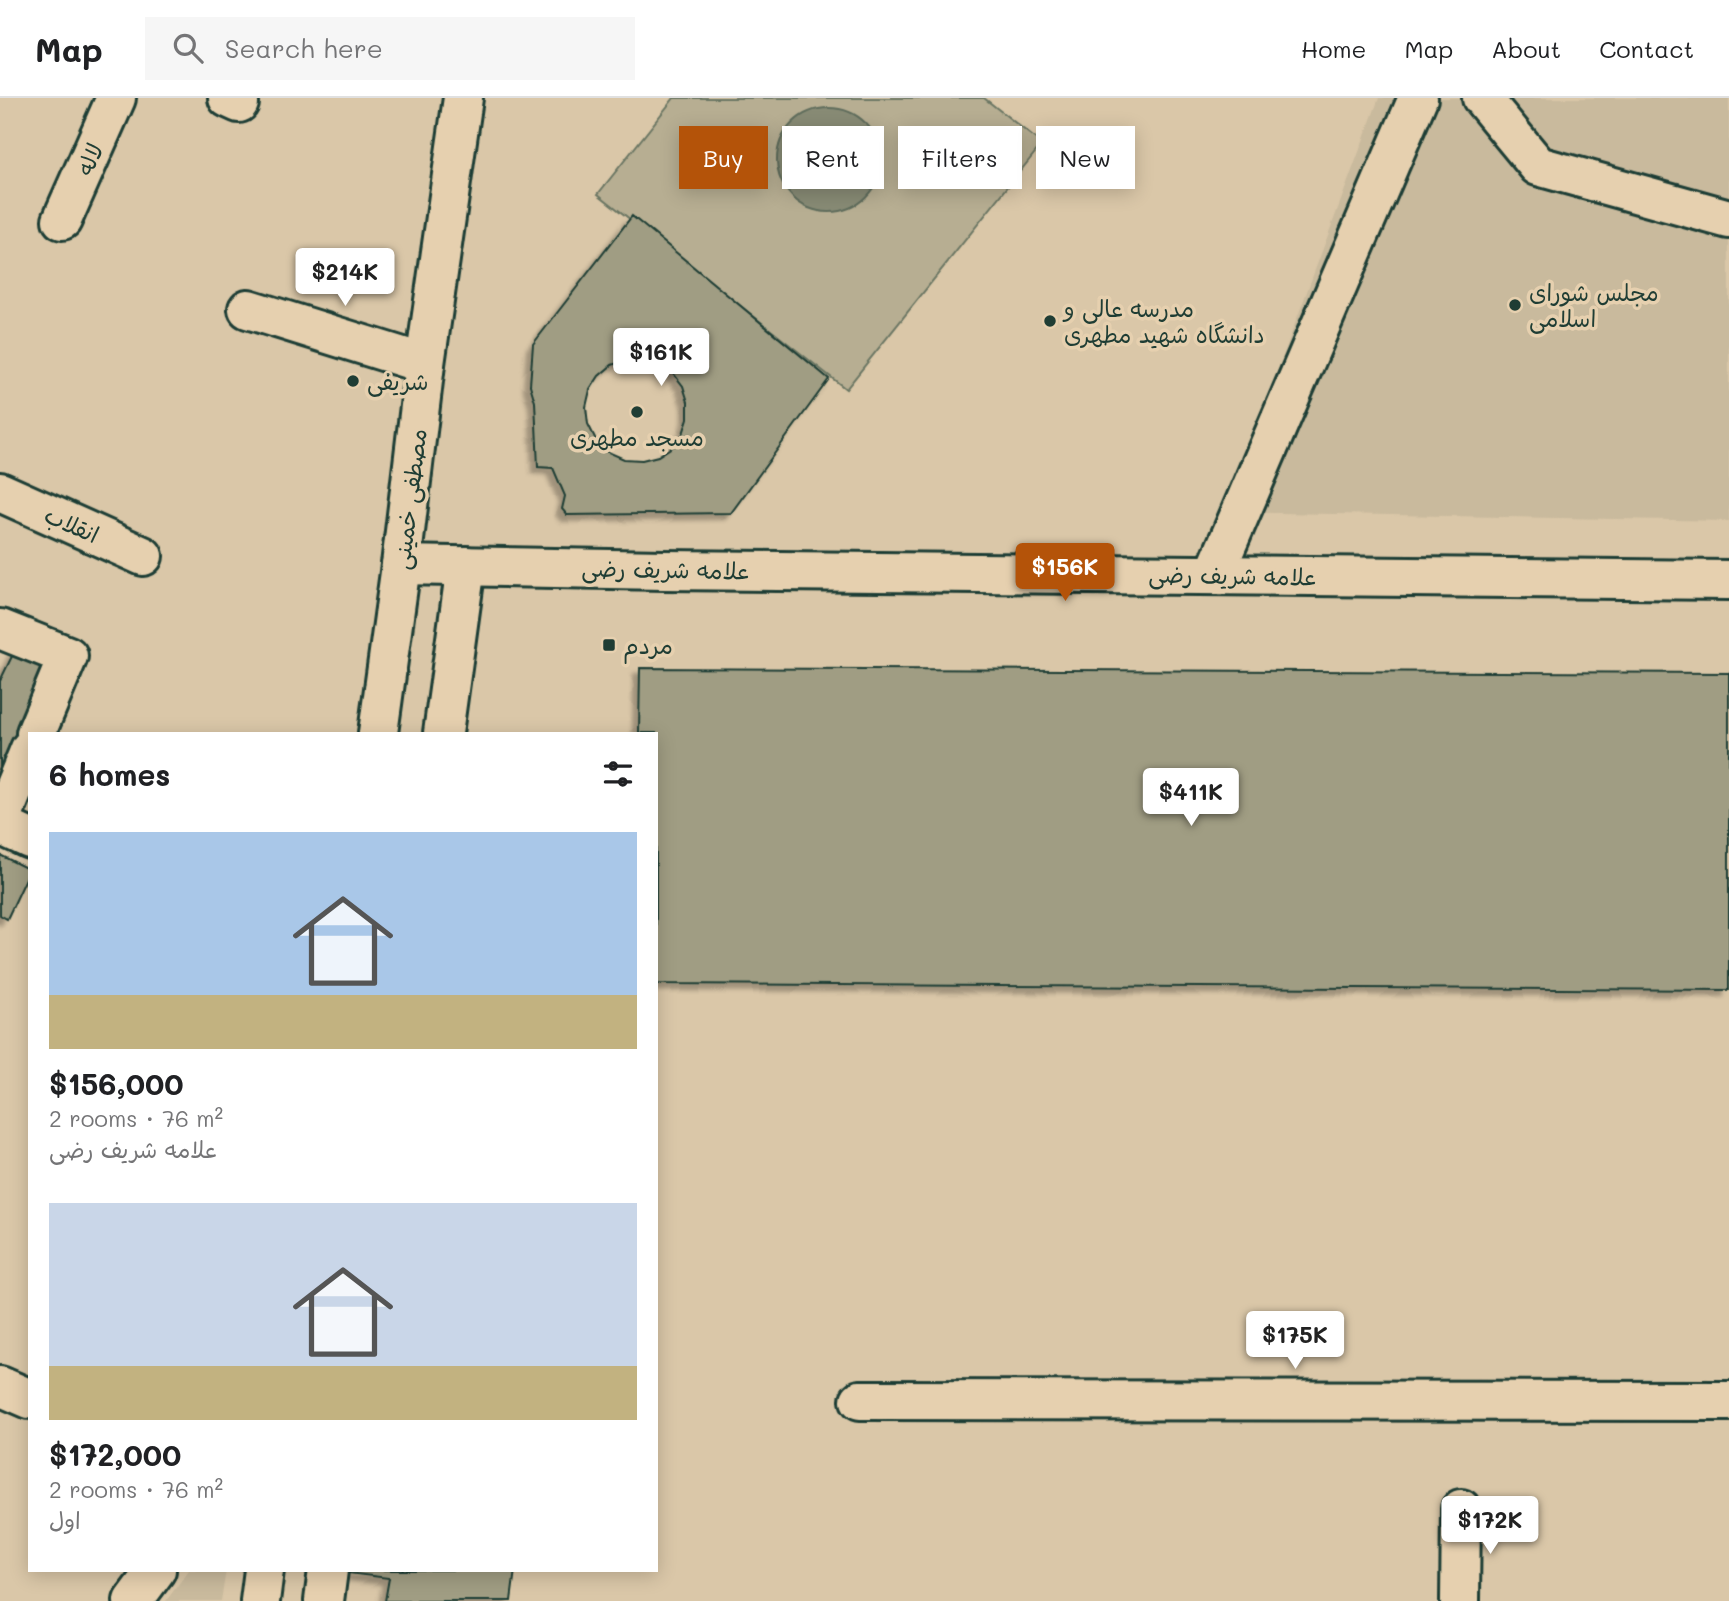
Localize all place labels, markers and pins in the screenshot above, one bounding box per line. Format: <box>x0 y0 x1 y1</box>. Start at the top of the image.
pin: $214K <box>296 248 394 308</box>
place label: مجلس شورای اسلامی <box>1529 277 1659 334</box>
place label: مدرسه عالی و دانشگاه شهید مطهری <box>1062 293 1265 349</box>
marker: مجلس شورای اسلامی <box>1507 297 1523 313</box>
marker: مدرسه عالی و دانشگاه شهید مطهری <box>1042 313 1058 329</box>
pin: $161K <box>612 328 710 388</box>
place label: شریفی <box>367 366 429 397</box>
marker: شریفی <box>345 373 361 389</box>
marker: مسجد مطهری <box>629 404 645 420</box>
place label: مسجد مطهری <box>570 422 704 452</box>
pin: $156K <box>1016 544 1114 603</box>
place label: مردم <box>623 630 673 664</box>
marker: مردم <box>601 637 617 653</box>
pin: $411K <box>1142 768 1240 828</box>
pin: $175K <box>1246 1312 1344 1371</box>
pin: $172K <box>1441 1496 1539 1556</box>

